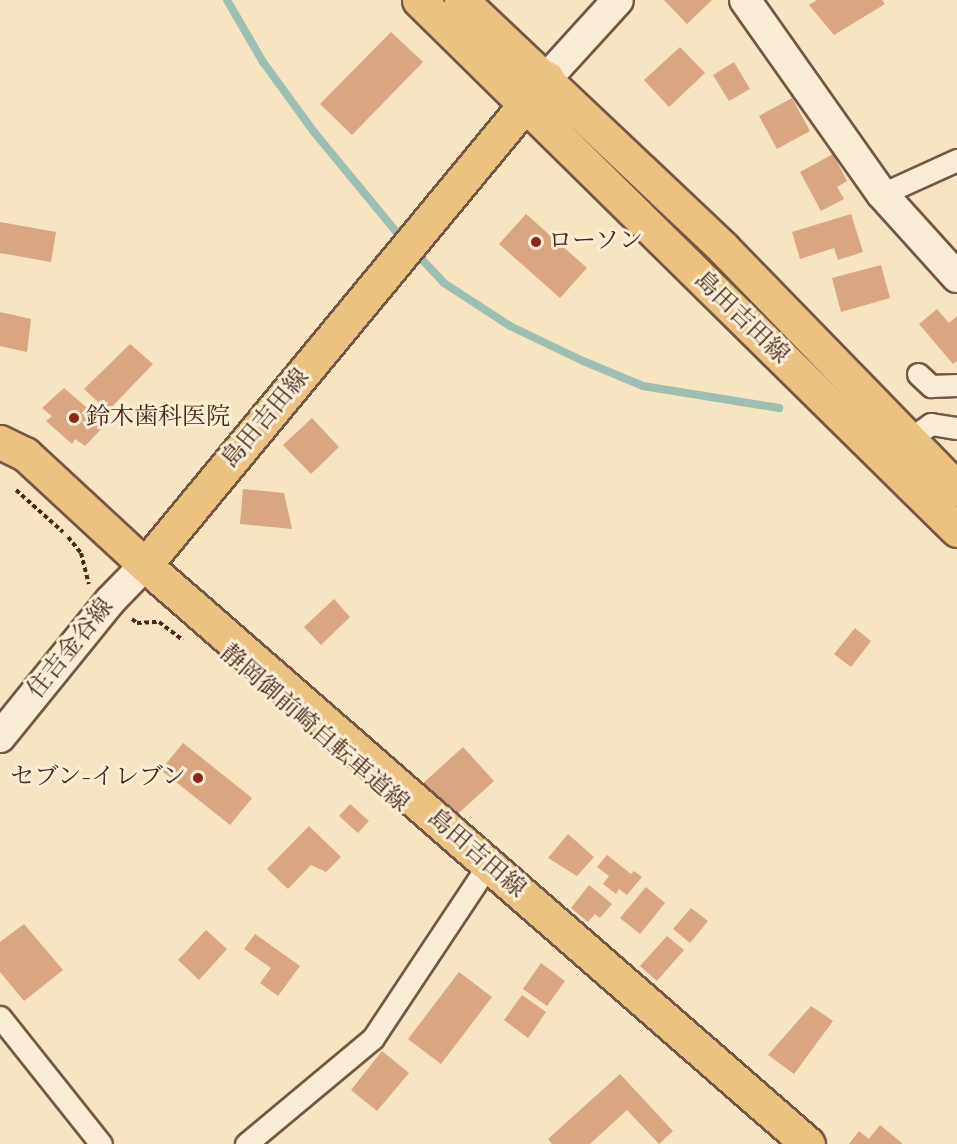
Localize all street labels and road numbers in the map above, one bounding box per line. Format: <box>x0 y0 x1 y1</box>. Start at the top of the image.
street label: 島田吉田線 <box>688 266 794 370</box>
street label: 島田吉田線 <box>216 364 316 474</box>
street label: 住吉金谷線 <box>22 593 120 705</box>
street label: 静岡御前崎自転車道線 <box>214 639 414 819</box>
street label: 島田吉田線 <box>421 804 531 904</box>

